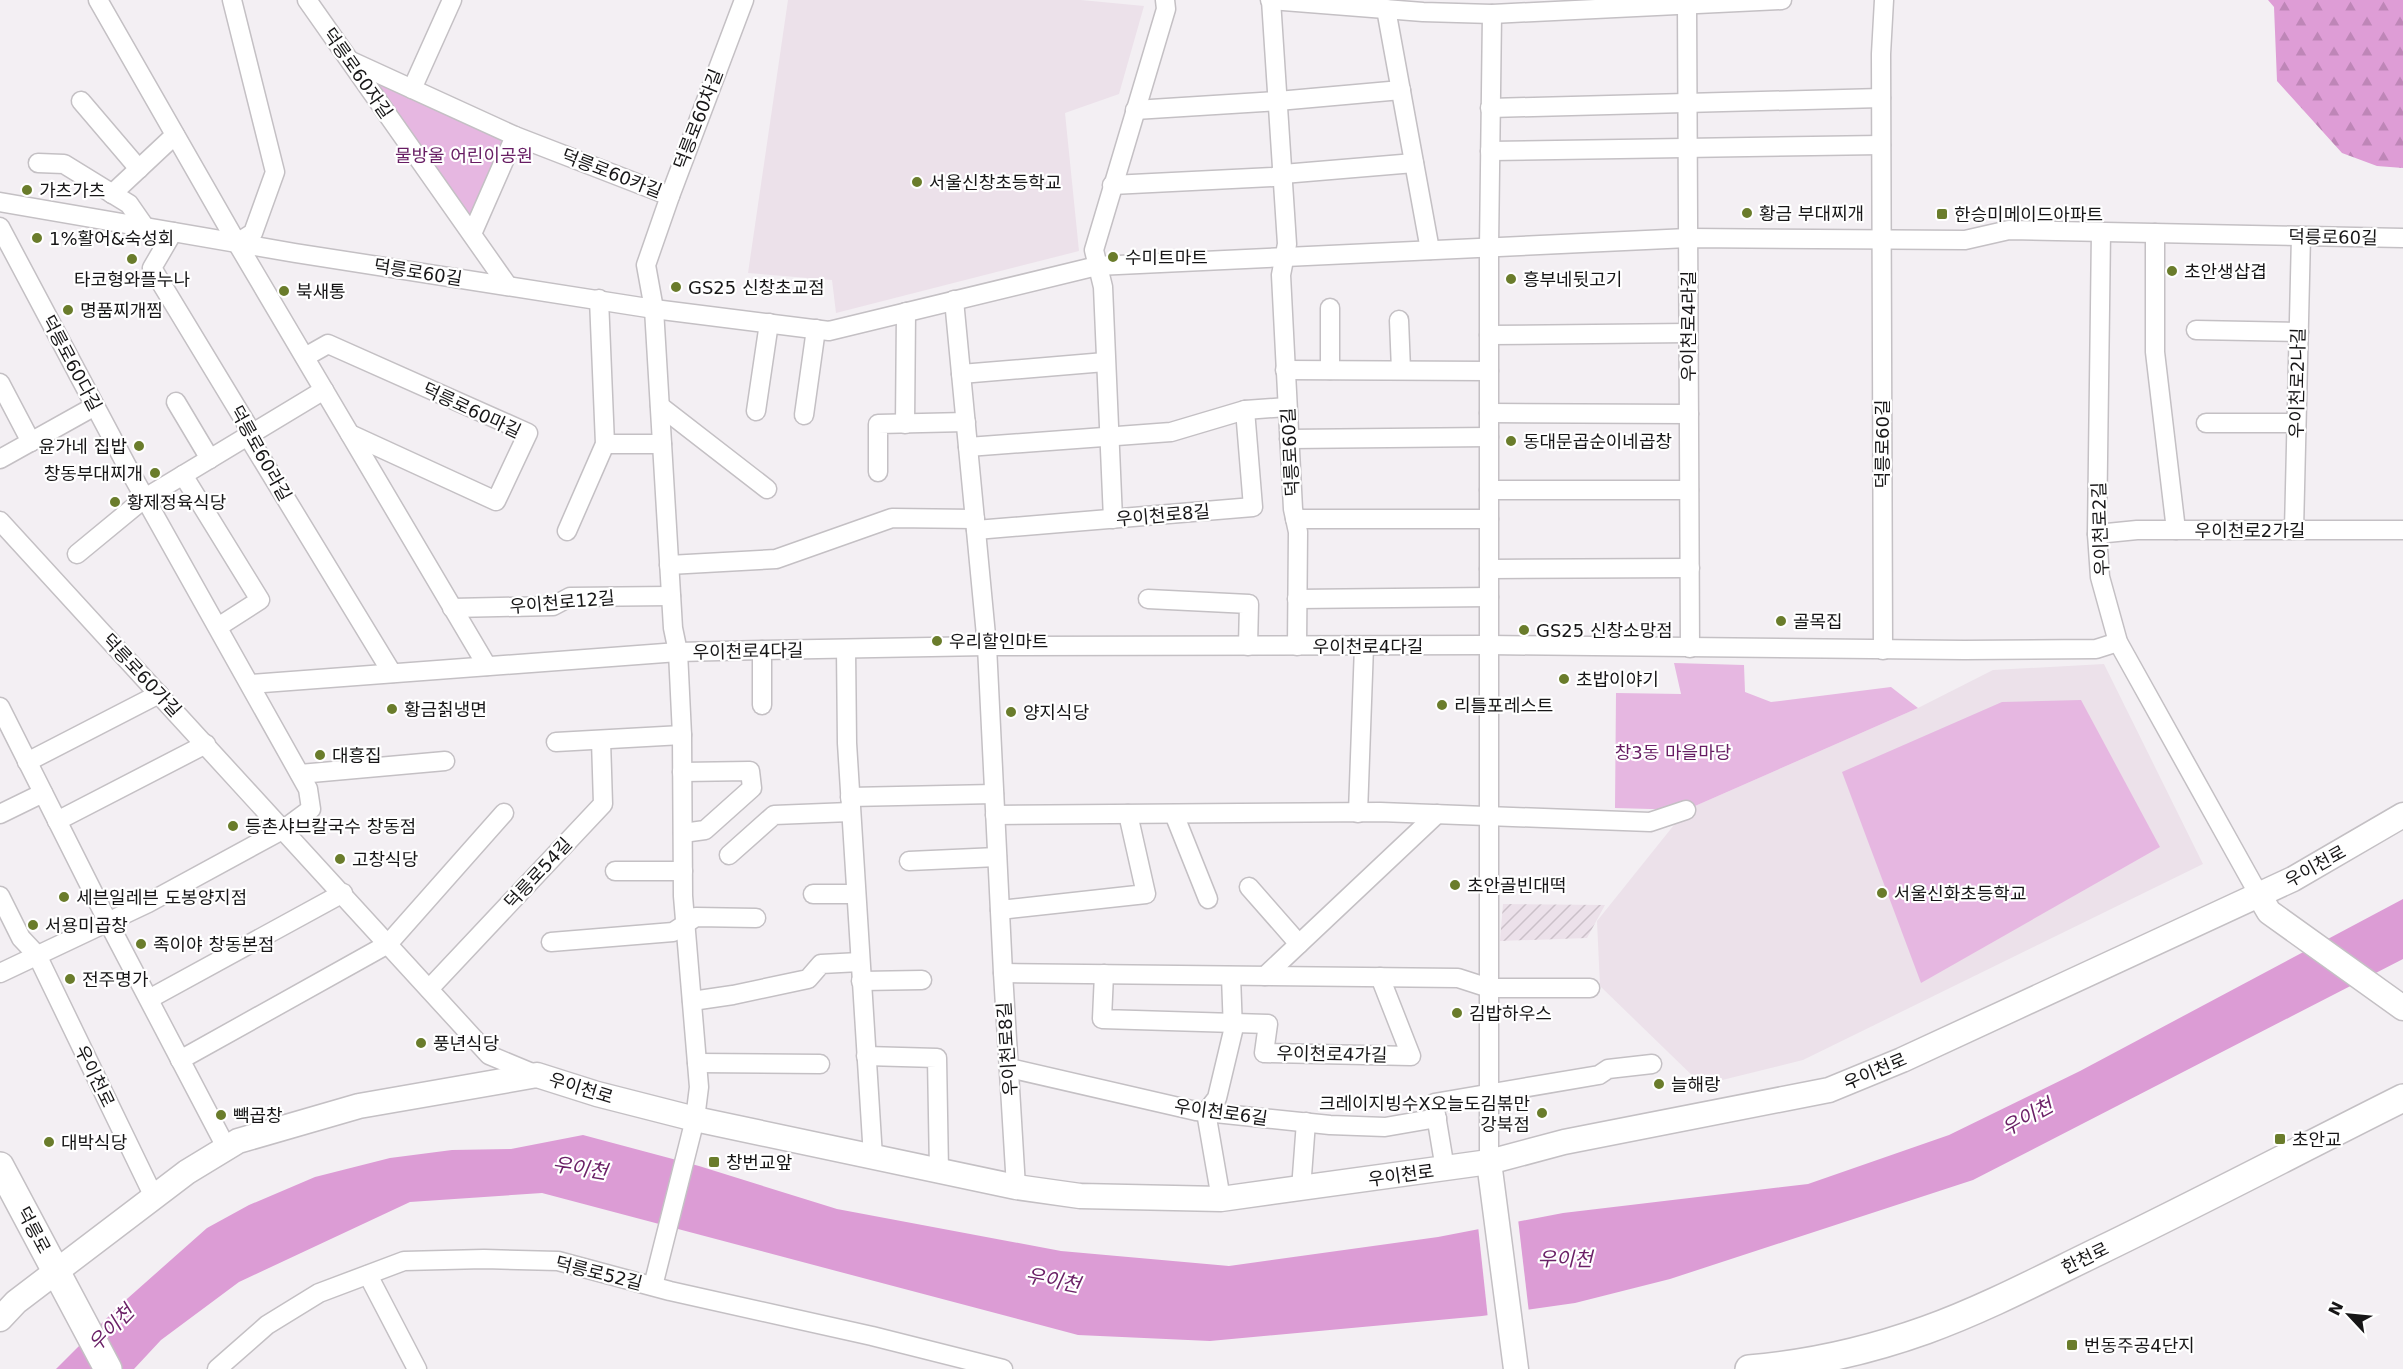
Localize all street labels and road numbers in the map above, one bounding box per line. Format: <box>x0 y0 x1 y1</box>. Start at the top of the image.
street label: 덕릉로60자길 <box>319 24 397 122</box>
street label: 덕릉로60차길 <box>669 66 727 172</box>
street label: 덕릉로60카길 <box>559 144 665 202</box>
street label: 덕릉로60길 <box>2288 226 2378 248</box>
street label: 덕릉로60길 <box>372 255 464 289</box>
street label: 우이천로4라길 <box>1678 271 1699 381</box>
street label: 덕릉로60다길 <box>38 311 106 415</box>
street label: 우이천로2나길 <box>2286 327 2308 439</box>
street label: 덕릉로60마길 <box>420 378 524 442</box>
street label: 덕릉로60길 <box>1872 399 1893 489</box>
street label: 덕릉로60라길 <box>226 402 296 504</box>
street label: 덕릉로60길 <box>1277 407 1303 497</box>
street label: 우이천로2길 <box>2088 482 2112 576</box>
street label: 우이천로8길 <box>1115 500 1211 530</box>
street label: 우이천로2가길 <box>2195 520 2305 541</box>
street label: 우이천로12길 <box>508 587 616 617</box>
street label: 덕릉로60가길 <box>98 629 186 721</box>
street label: 우이천로4다길 <box>1313 636 1423 657</box>
street label: 우이천로4다길 <box>692 640 804 662</box>
street label: 덕릉로54길 <box>500 833 576 913</box>
street label: 우이천로 <box>2281 841 2349 891</box>
street label: 우이천로8길 <box>993 1001 1021 1097</box>
street label: 우이천로 <box>71 1042 119 1110</box>
street label: 우이천로4가길 <box>1276 1043 1388 1065</box>
street label: 우이천로 <box>1840 1048 1910 1094</box>
street label: 우이천로 <box>546 1068 616 1108</box>
street label: 우이천로6길 <box>1173 1095 1269 1129</box>
street label: 우이천로 <box>1367 1160 1435 1190</box>
street label: 덕릉로 <box>13 1203 55 1257</box>
street label: 한천로 <box>2058 1238 2112 1278</box>
street label: 덕릉로52길 <box>553 1252 645 1294</box>

